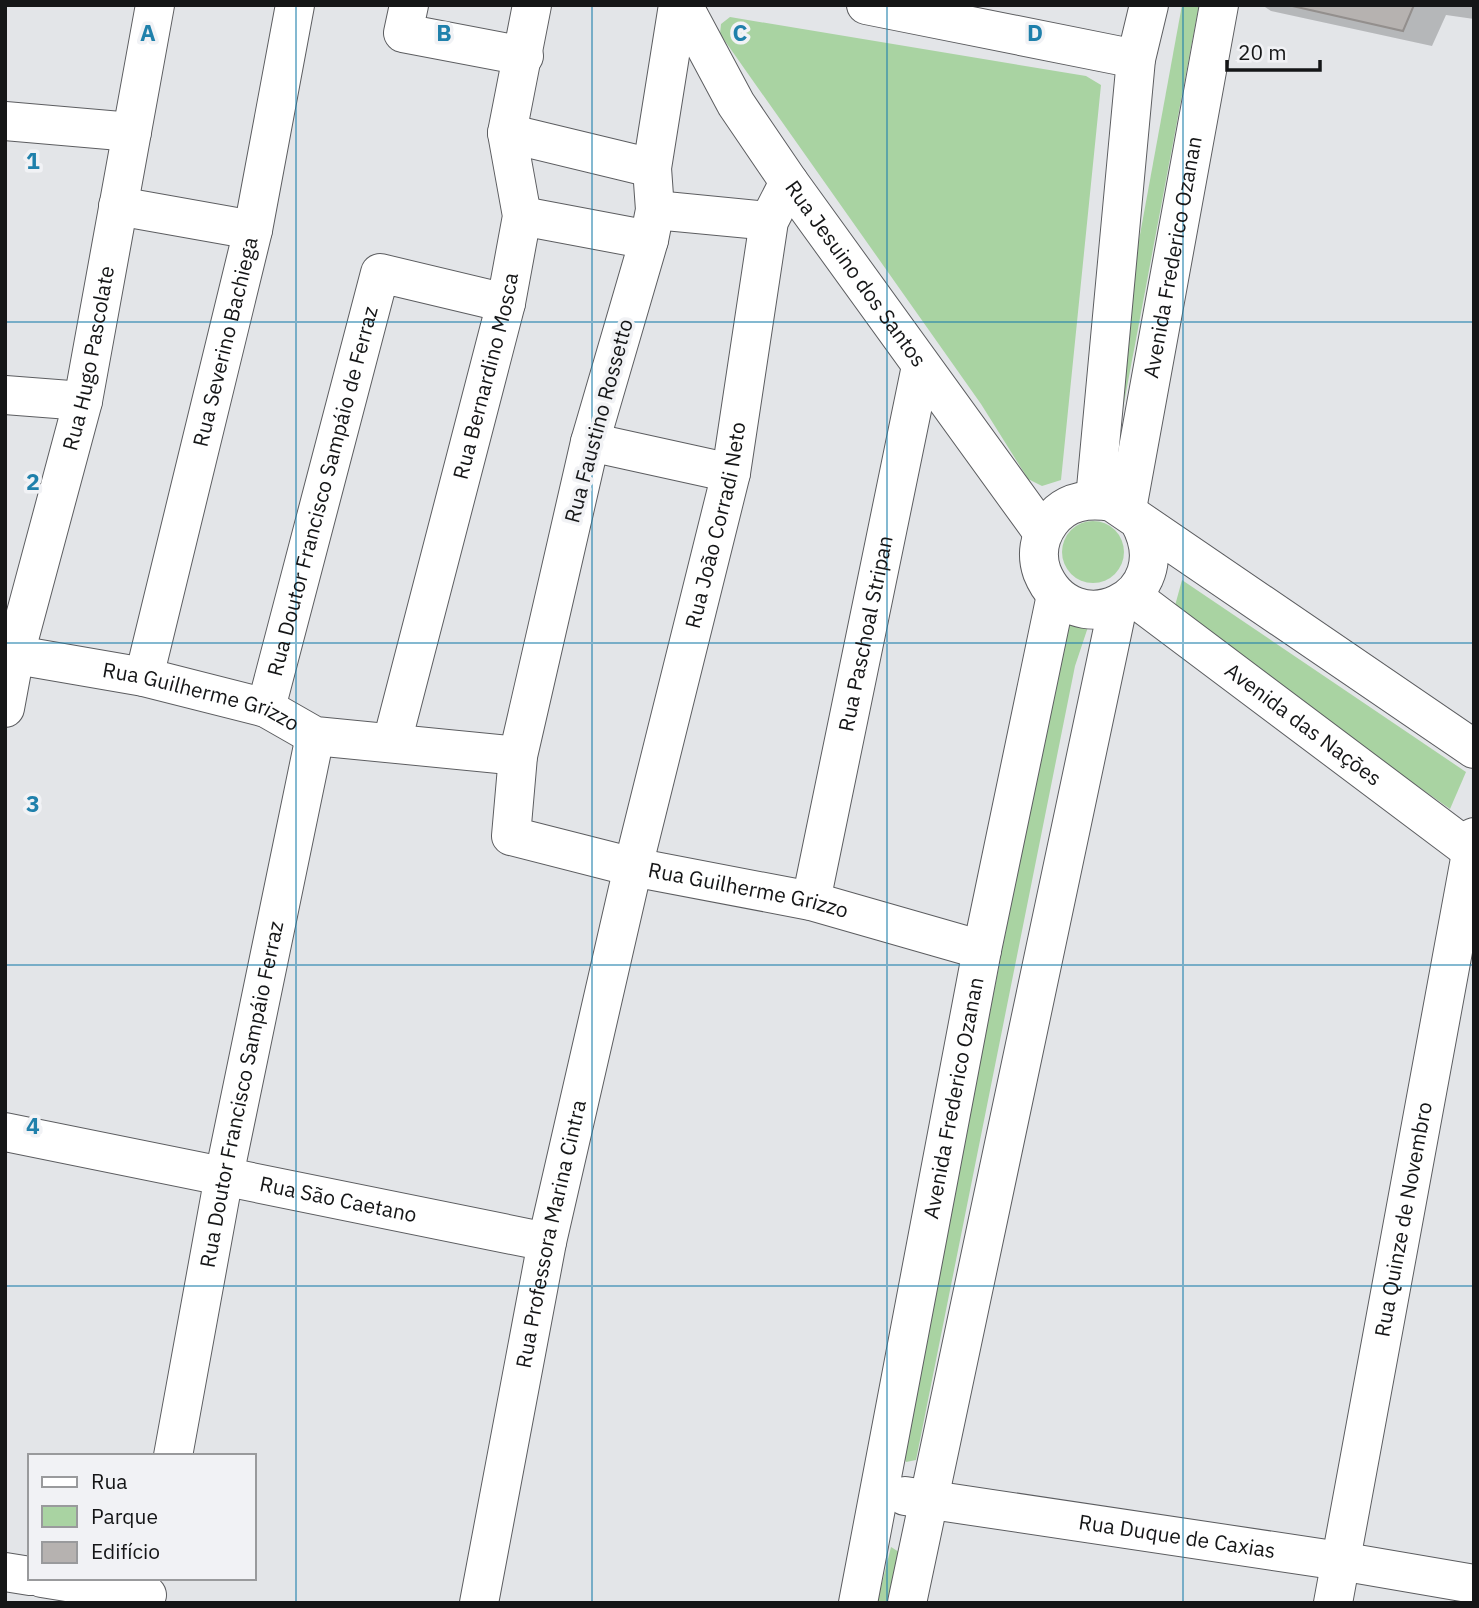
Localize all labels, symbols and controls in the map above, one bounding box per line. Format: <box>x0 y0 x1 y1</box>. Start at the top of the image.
text: A <box>140 17 156 47</box>
text: B <box>436 17 452 47</box>
text: C <box>733 17 748 47</box>
text: D <box>1027 17 1043 47</box>
scale bar <box>1227 28 1320 72</box>
text: 20 m <box>1238 38 1287 66</box>
street label: Avenida Frederico Ozanan <box>1136 134 1208 380</box>
text: 1 <box>26 145 40 175</box>
street label: Rua Jesuino dos Santos <box>779 174 933 372</box>
street label: Rua Severino Bachiega <box>186 234 264 449</box>
street label: Rua Hugo Pascolate <box>55 263 120 454</box>
street label: Rua Bernardino Mosca <box>446 270 524 482</box>
street label: Rua Doutor Francisco Sampáio de Ferraz <box>260 303 384 679</box>
street label: Rua Faustino Rossetto <box>557 316 639 526</box>
street label: Rua João Corradi Neto <box>678 420 752 631</box>
text: 2 <box>26 466 40 496</box>
street label: Rua Paschoal Stripan <box>831 533 899 734</box>
street label: Rua Guilherme Grizzo <box>100 655 305 737</box>
street label: Avenida das Nações <box>1220 656 1388 792</box>
text: 3 <box>26 788 40 818</box>
street label: Rua Guilherme Grizzo <box>646 855 852 924</box>
street label: Rua Doutor Francisco Sampáio Ferraz <box>193 918 289 1270</box>
street label: Avenida Frederico Ozanan <box>916 975 990 1221</box>
street label: Rua Professora Marina Cintra <box>509 1097 592 1370</box>
street label: Rua Quinze de Novembro <box>1367 1100 1438 1339</box>
text: 4 <box>26 1110 40 1140</box>
street label: Rua São Caetano <box>257 1169 420 1228</box>
legend <box>28 1454 256 1580</box>
text: Rua <box>91 1467 128 1495</box>
text: Parque <box>91 1502 158 1530</box>
street label: Rua Duque de Caxias <box>1077 1507 1277 1564</box>
text: Edifício <box>91 1537 160 1565</box>

